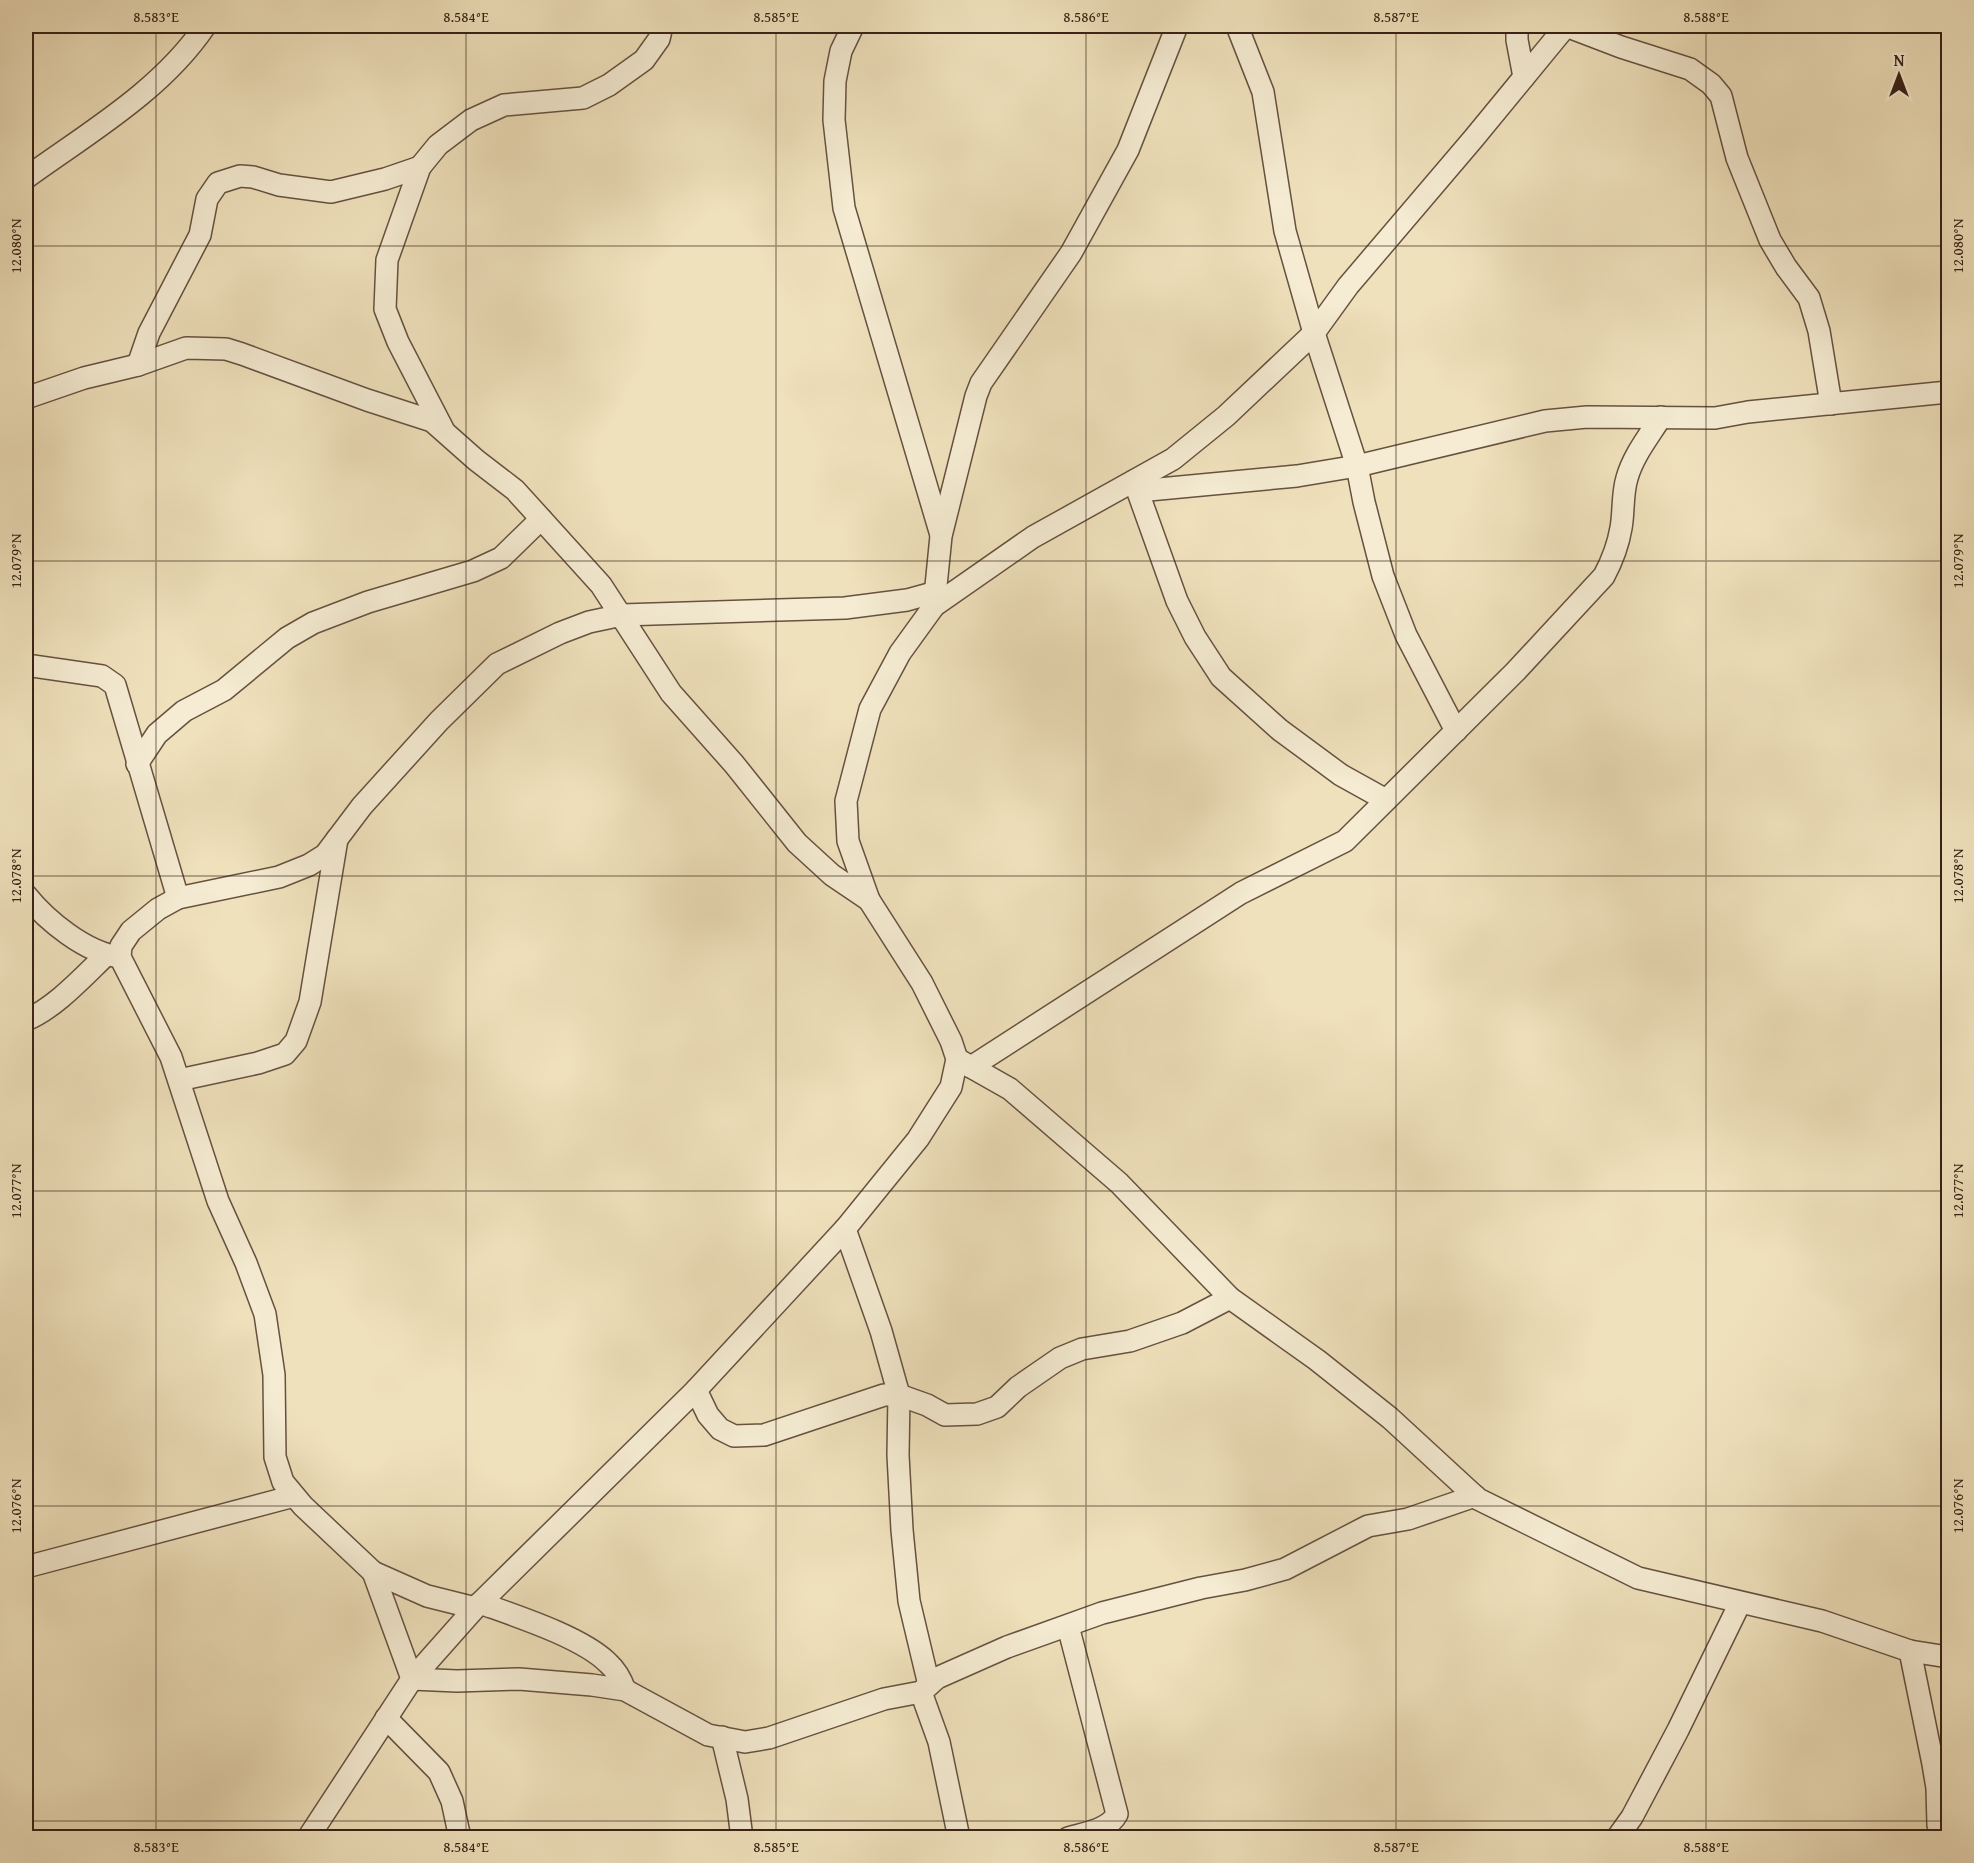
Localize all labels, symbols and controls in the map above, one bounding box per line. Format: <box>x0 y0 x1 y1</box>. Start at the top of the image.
text: 8.583°E <box>133 6 179 27</box>
text: 8.584°E <box>443 6 489 27</box>
text: 8.585°E <box>753 6 799 27</box>
text: 8.586°E <box>1063 6 1109 27</box>
text: 8.587°E <box>1373 6 1419 27</box>
text: 8.588°E <box>1683 6 1729 27</box>
north arrow <box>1869 45 1929 105</box>
text: N <box>1894 48 1905 72</box>
text: 12.080°N <box>5 218 26 273</box>
text: 12.080°N <box>1947 218 1968 273</box>
text: 12.079°N <box>5 533 26 588</box>
text: 12.079°N <box>1947 533 1968 588</box>
text: 12.078°N <box>5 848 26 903</box>
text: 12.078°N <box>1947 848 1968 903</box>
text: 12.077°N <box>5 1163 26 1218</box>
text: 12.077°N <box>1947 1163 1968 1218</box>
text: 12.076°N <box>5 1478 26 1533</box>
text: 12.076°N <box>1947 1478 1968 1533</box>
text: 8.583°E <box>133 1836 179 1857</box>
text: 8.584°E <box>443 1836 489 1857</box>
text: 8.585°E <box>753 1836 799 1857</box>
text: 8.586°E <box>1063 1836 1109 1857</box>
text: 8.587°E <box>1373 1836 1419 1857</box>
text: 8.588°E <box>1683 1836 1729 1857</box>

